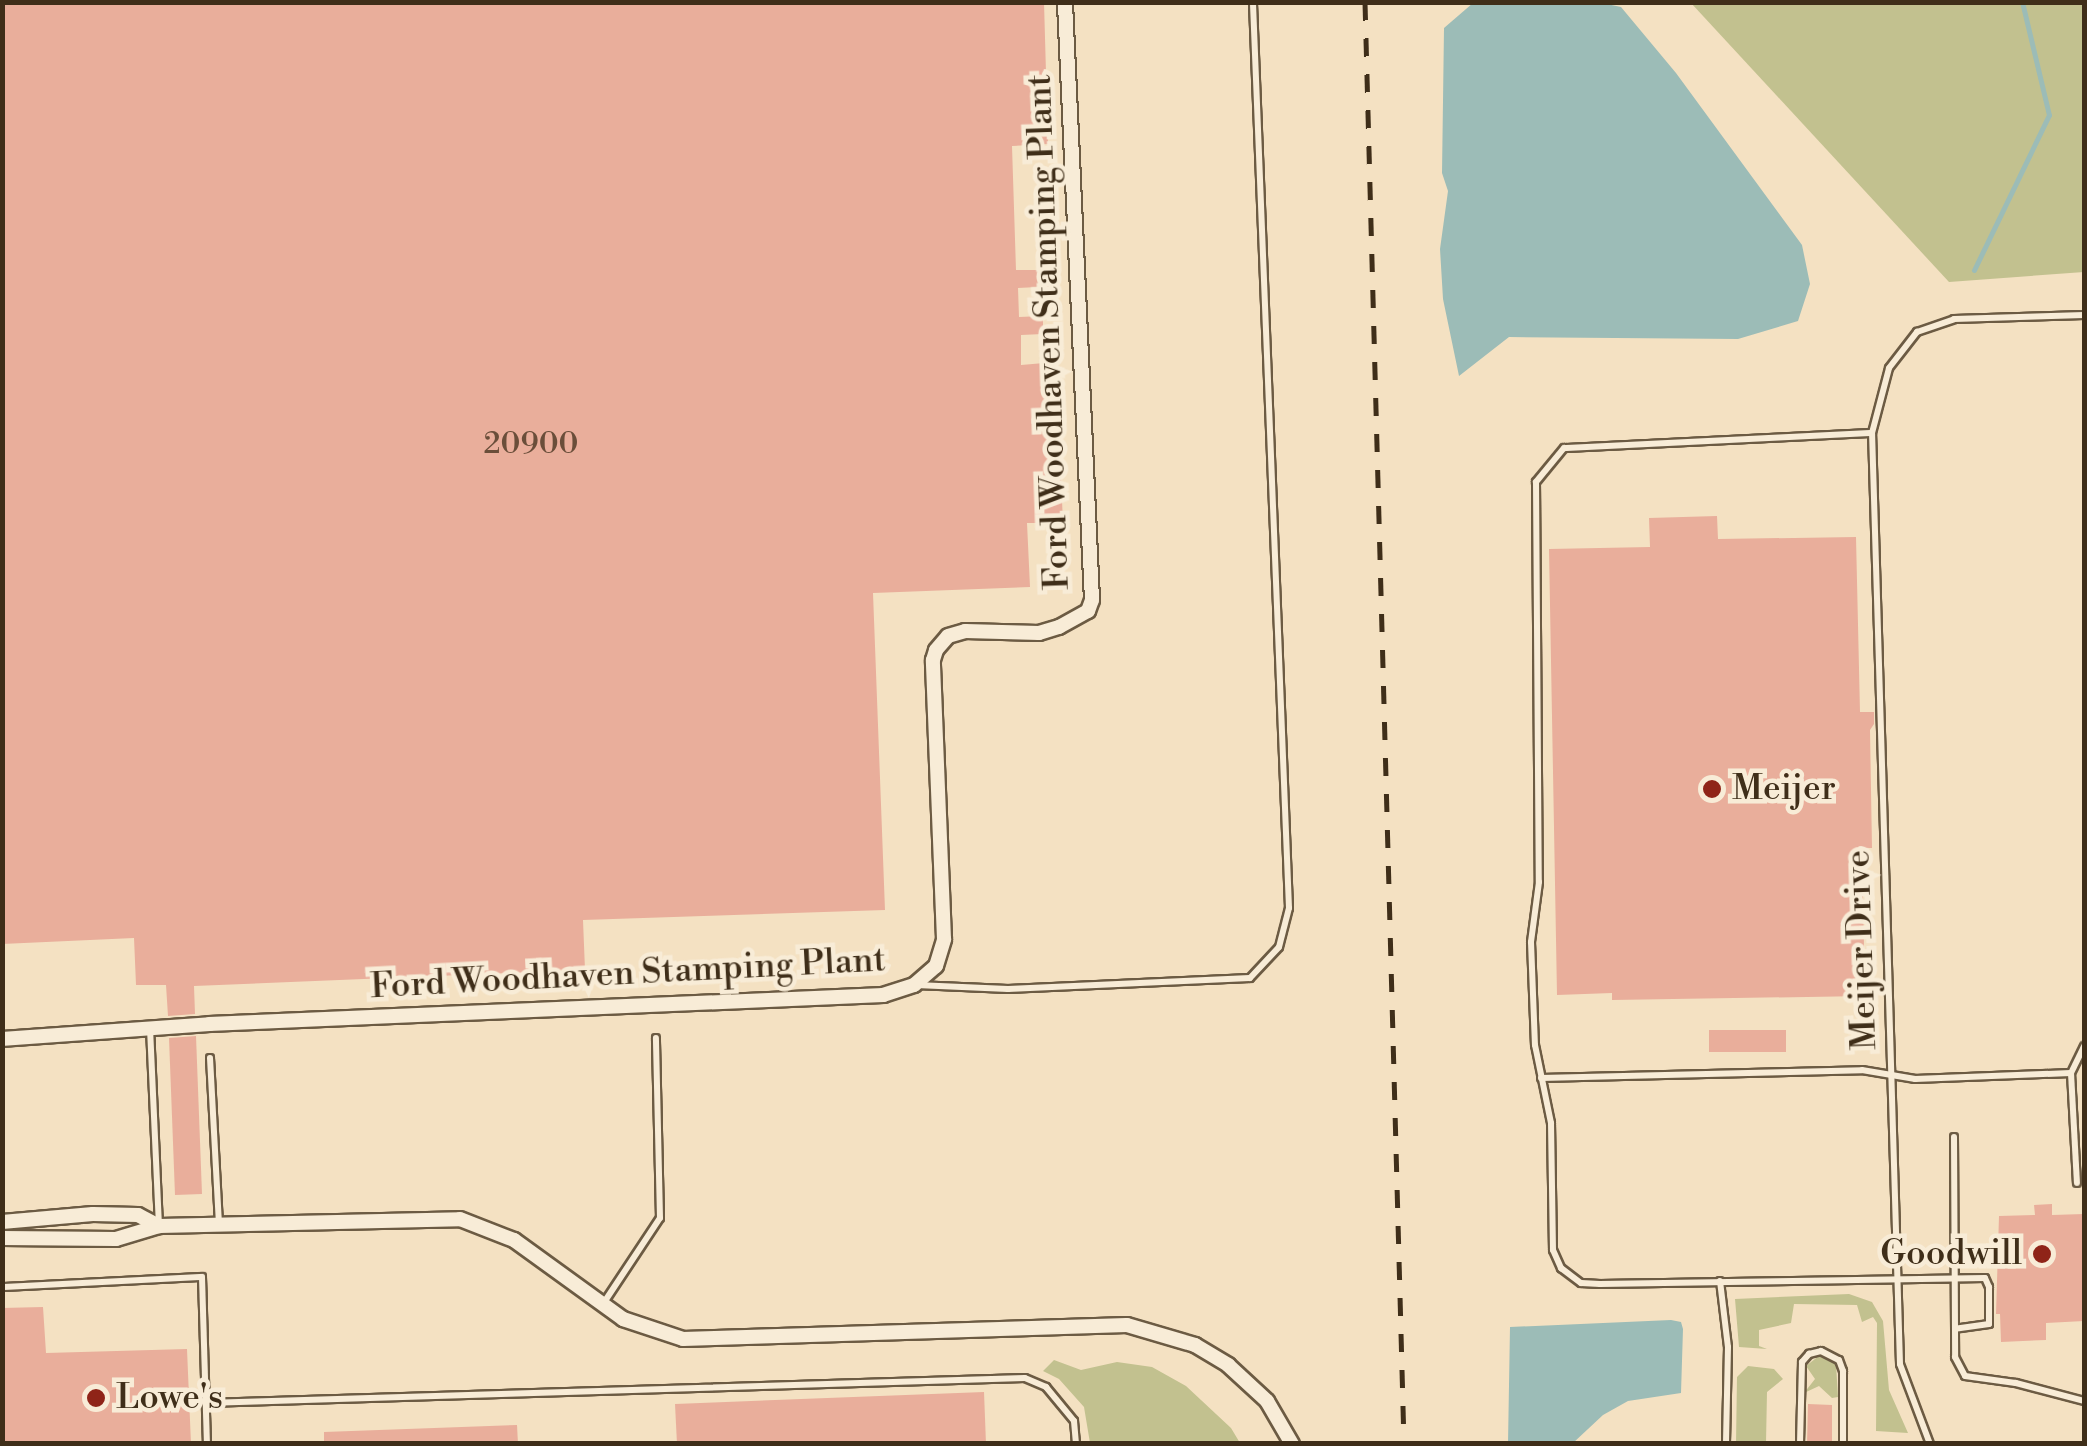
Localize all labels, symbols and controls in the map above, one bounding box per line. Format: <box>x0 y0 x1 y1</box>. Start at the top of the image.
street label: Ford Woodhaven Stamping Plant <box>1019 73 1079 591</box>
house number: 20900 <box>484 426 578 462</box>
place label: Meijer <box>1732 768 1836 810</box>
marker: Meijer <box>1701 778 1723 800</box>
street label: Meijer Drive <box>1838 849 1886 1051</box>
street label: Ford Woodhaven Stamping Plant <box>369 940 887 1008</box>
place label: Goodwill <box>1880 1233 2022 1275</box>
marker: Goodwill <box>2031 1243 2053 1265</box>
place label: Lowe's <box>116 1377 223 1419</box>
marker: Lowe's <box>85 1387 107 1409</box>

